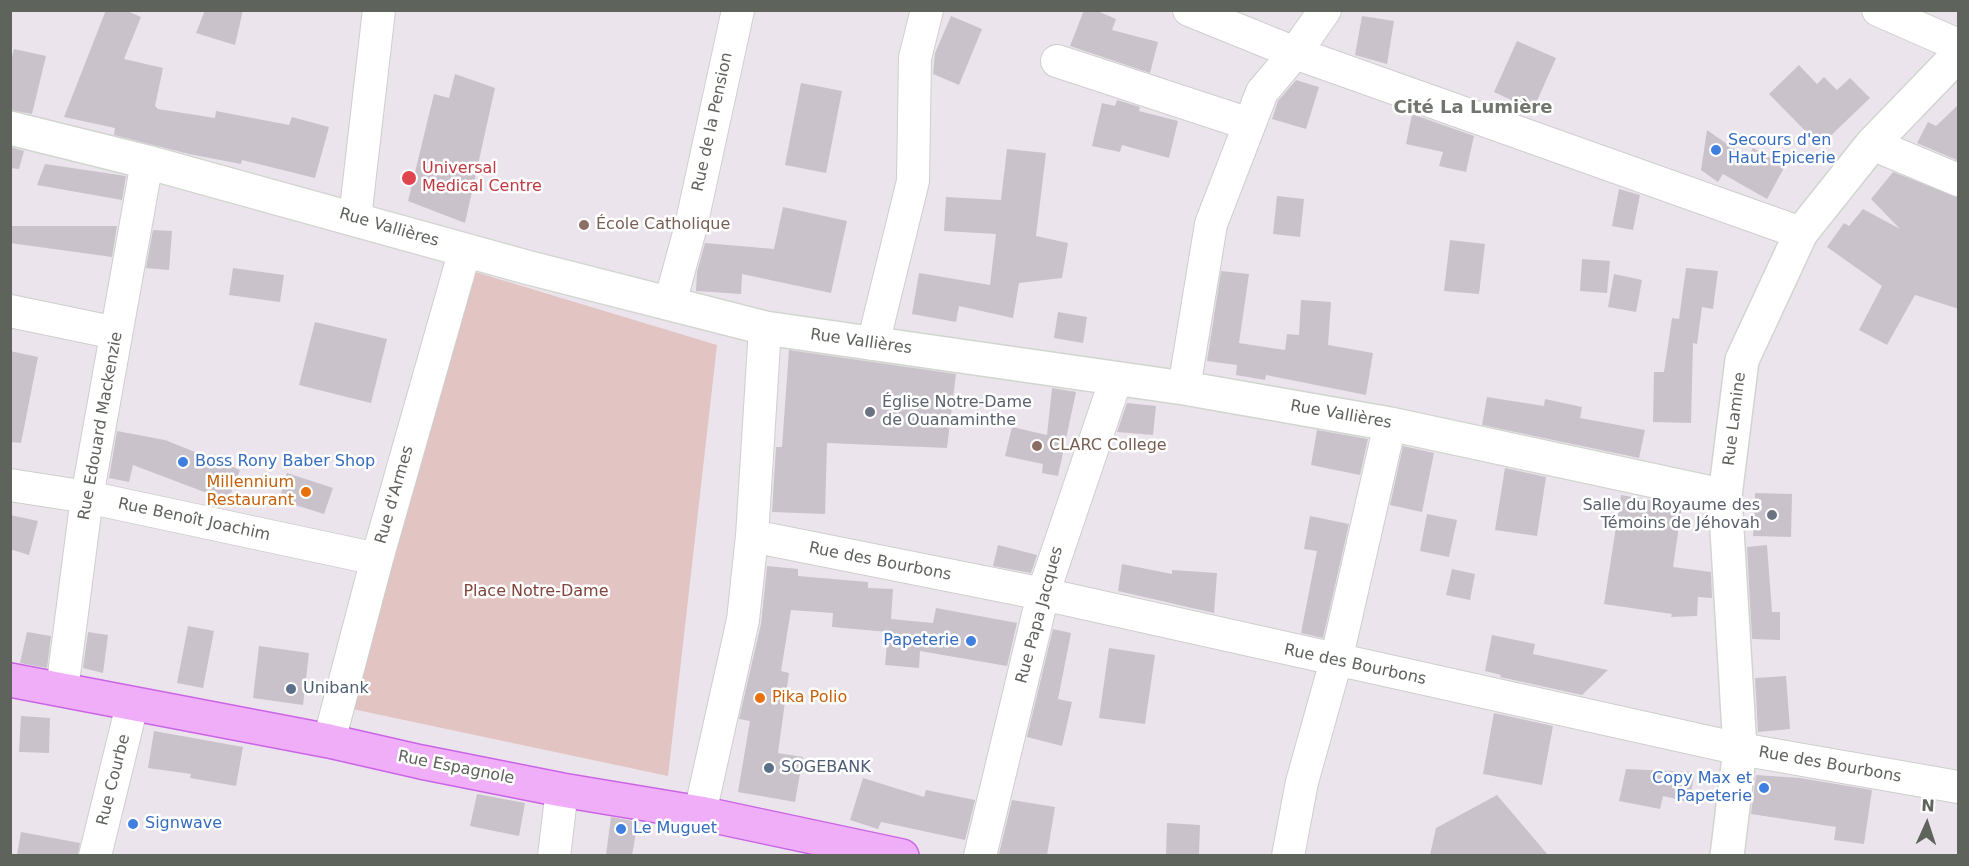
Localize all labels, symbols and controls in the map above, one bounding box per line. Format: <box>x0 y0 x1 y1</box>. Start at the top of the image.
street label: Rue de la Pension <box>689 51 737 193</box>
district label: Cité La Lumière <box>1394 97 1552 119</box>
place label: Secours d'en Haut Epicerie <box>1728 131 1836 169</box>
marker: Secours d'en Haut Epicerie <box>1709 143 1723 157</box>
place label: Universal Medical Centre <box>422 159 542 197</box>
marker: Universal Medical Centre <box>400 169 418 187</box>
street label: Rue Vallières <box>337 205 441 251</box>
place label: École Catholique <box>596 215 730 235</box>
marker: École Catholique <box>577 218 591 232</box>
street label: Rue Vallières <box>809 325 913 359</box>
street label: Rue Edouard Mackenzie <box>75 330 127 522</box>
street label: Rue Lamine <box>1720 371 1750 467</box>
place label: Église Notre-Dame de Ouanaminthe <box>882 393 1032 431</box>
street label: Rue Vallières <box>1289 397 1393 433</box>
marker: Église Notre-Dame de Ouanaminthe <box>863 405 877 419</box>
place label: CLARC College <box>1049 436 1167 456</box>
marker: CLARC College <box>1030 439 1044 453</box>
street label: Rue d'Armes <box>372 444 418 546</box>
place label: Boss Rony Baber Shop <box>195 452 375 472</box>
marker: Boss Rony Baber Shop <box>176 455 190 469</box>
place label: Millennium Restaurant <box>206 473 294 511</box>
marker: Millennium Restaurant <box>299 485 313 499</box>
street label: Rue Benoît Joachim <box>116 494 272 546</box>
place label: Salle du Royaume des Témoins de Jéhovah <box>1582 496 1760 534</box>
marker: Salle du Royaume des Témoins de Jéhovah <box>1765 508 1779 522</box>
street label: Rue des Bourbons <box>807 539 953 585</box>
street label: Rue Papa Jacques <box>1012 544 1068 686</box>
park label: Place Notre-Dame <box>463 582 609 602</box>
place label: Papeterie <box>883 631 959 651</box>
marker: Papeterie <box>964 634 978 648</box>
street label: Rue des Bourbons <box>1282 641 1428 689</box>
place label: Unibank <box>303 679 369 699</box>
marker: Unibank <box>284 682 298 696</box>
place label: Pika Polio <box>772 688 847 708</box>
marker: Pika Polio <box>753 691 767 705</box>
street label: Rue Courbe <box>93 732 135 828</box>
street label: Rue des Bourbons <box>1757 743 1903 787</box>
street label: Rue Espagnole <box>396 747 516 789</box>
place label: SOGEBANK <box>781 758 871 778</box>
marker: SOGEBANK <box>762 761 776 775</box>
place label: Copy Max et Papeterie <box>1652 769 1752 807</box>
marker: Copy Max et Papeterie <box>1757 781 1771 795</box>
north arrow <box>1897 794 1957 854</box>
text: N <box>1921 796 1935 815</box>
place label: Signwave <box>145 814 222 834</box>
marker: Signwave <box>126 817 140 831</box>
place label: Le Muguet <box>633 819 717 839</box>
marker: Le Muguet <box>614 822 628 836</box>

